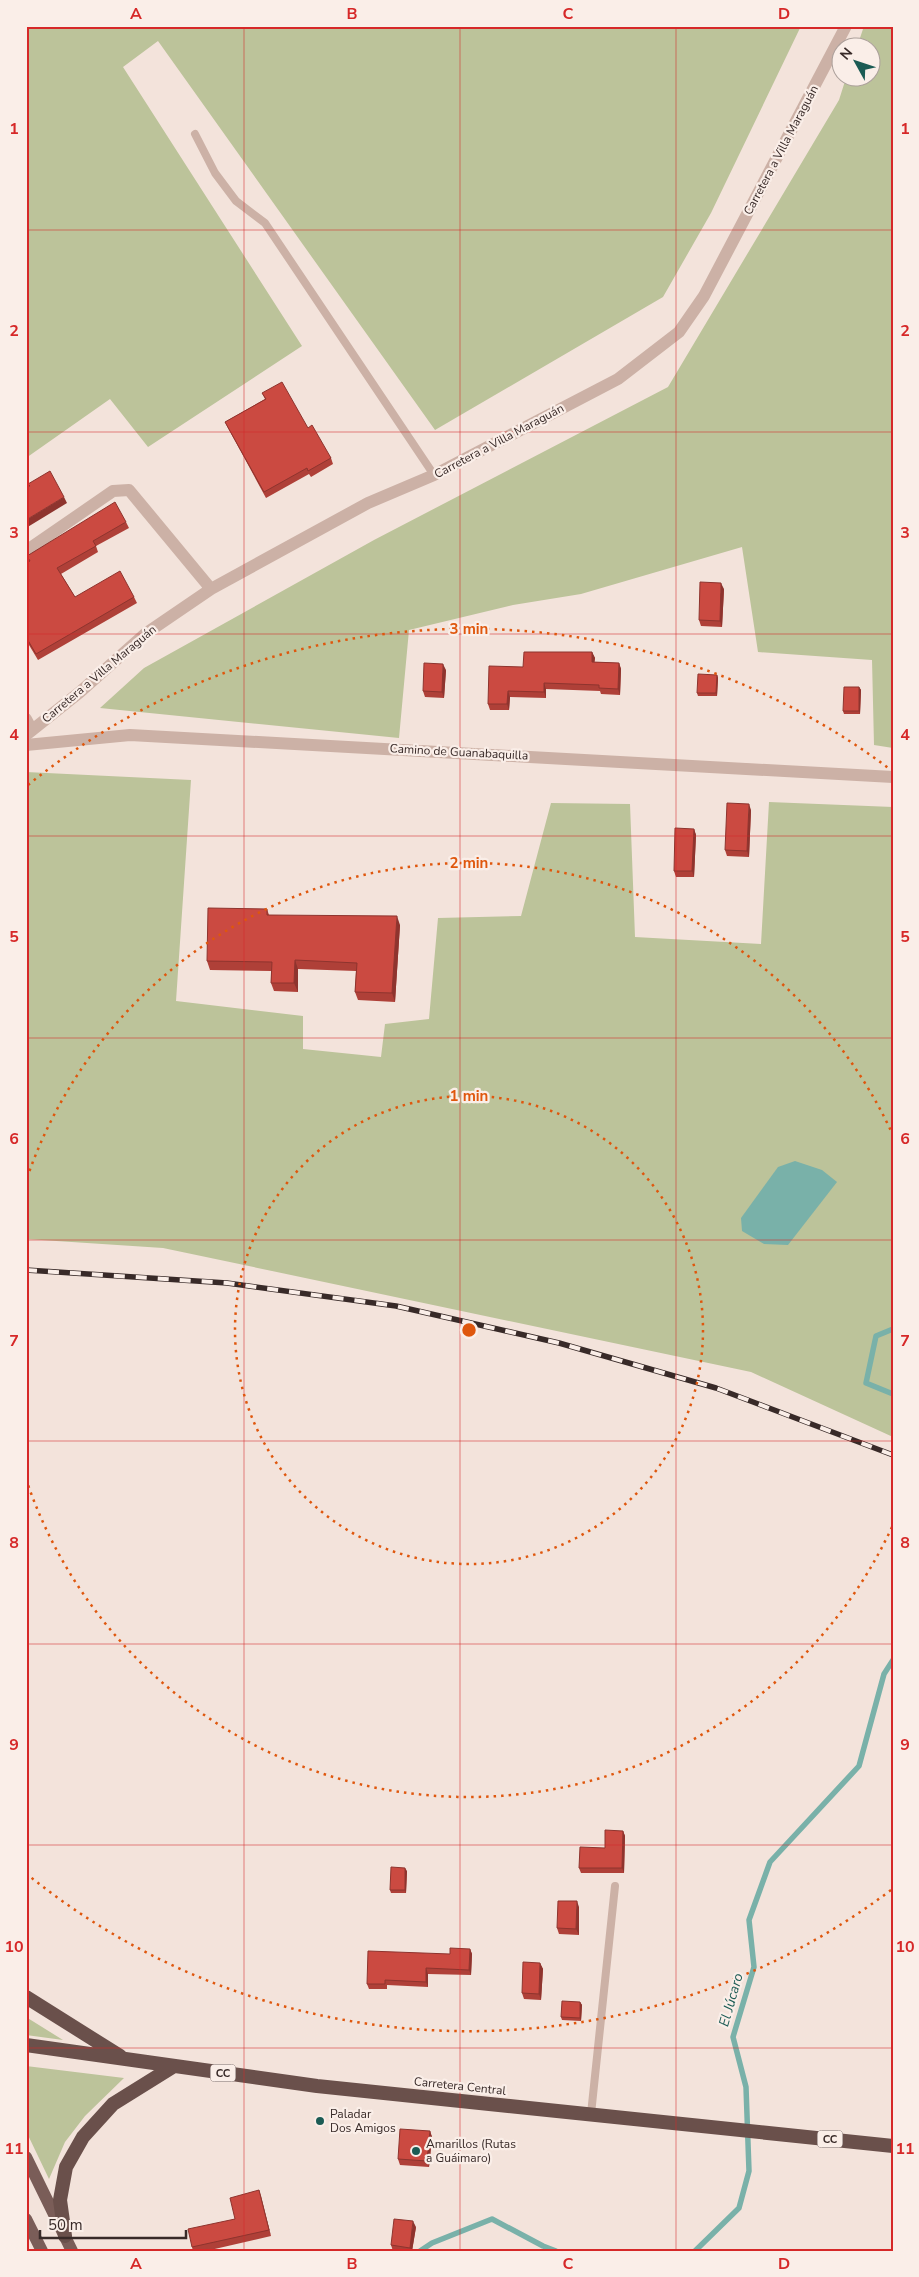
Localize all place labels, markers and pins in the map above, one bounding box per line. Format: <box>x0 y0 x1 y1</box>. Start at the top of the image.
centre of rings <box>460 1321 478 1339</box>
place label: Paladar Dos Amigos <box>330 2106 396 2136</box>
marker: Paladar Dos Amigos <box>314 2115 326 2127</box>
place label: Amarillos (Rutas a Guáimaro) <box>426 2136 516 2166</box>
marker: Amarillos (Rutas a Guáimaro) <box>410 2145 422 2157</box>

